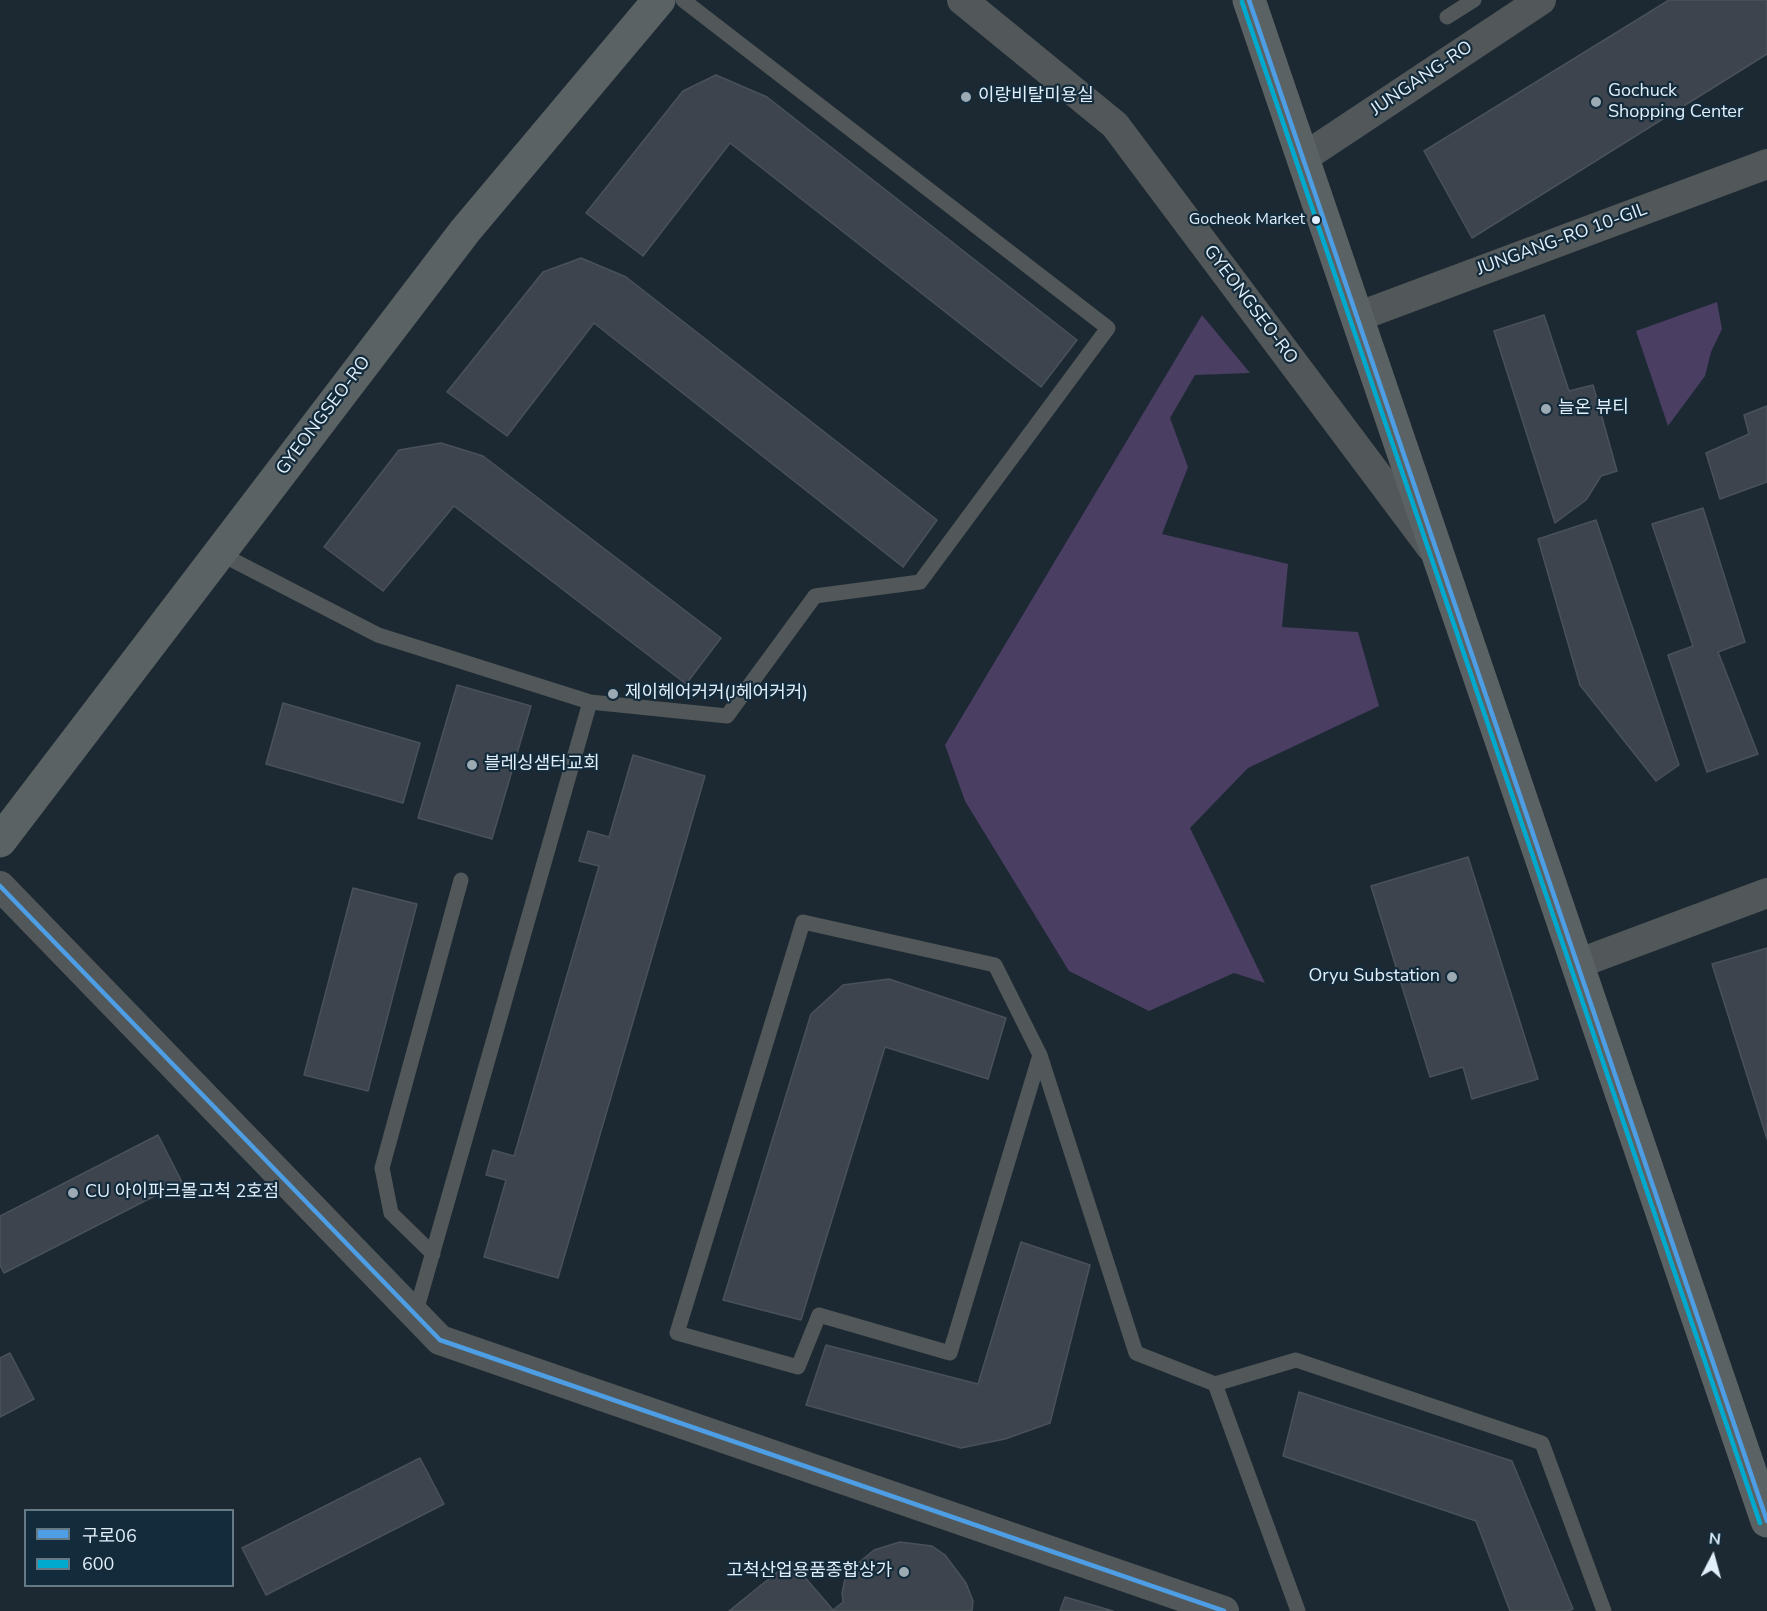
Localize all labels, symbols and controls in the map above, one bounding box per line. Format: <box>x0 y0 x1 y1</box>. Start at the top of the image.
street label: JUNGANG-RO <box>1367 37 1477 121</box>
place label: Gochuck Shopping Center <box>1608 81 1743 124</box>
place label: 이랑비탈미용실 <box>978 86 1094 108</box>
marker: 이랑비탈미용실 <box>959 90 973 104</box>
marker: Gochuck Shopping Center <box>1589 95 1603 109</box>
street label: JUNGANG-RO 10-GIL <box>1474 199 1650 281</box>
place label: Gocheok Market <box>1189 210 1305 230</box>
marker: Gocheok Market <box>1310 214 1322 226</box>
street label: GYEONGSEO-RO <box>1198 241 1302 369</box>
street label: GYEONGSEO-RO <box>272 352 376 480</box>
place label: 늘온 뷰티 <box>1558 398 1629 420</box>
marker: 늘온 뷰티 <box>1539 402 1553 416</box>
place label: 제이헤어커커(J헤어커커) <box>625 683 808 705</box>
marker: 제이헤어커커(J헤어커커) <box>606 687 620 701</box>
place label: 블레싱샘터교회 <box>484 754 600 776</box>
marker: 블레싱샘터교회 <box>465 758 479 772</box>
place label: Oryu Substation <box>1308 966 1440 988</box>
marker: Oryu Substation <box>1445 970 1459 984</box>
place label: CU 아이파크몰고척 2호점 <box>85 1182 279 1204</box>
marker: CU 아이파크몰고척 2호점 <box>66 1186 80 1200</box>
legend <box>24 1509 234 1587</box>
text: 구로06 <box>82 1524 137 1548</box>
north arrow <box>1683 1527 1743 1587</box>
text: N <box>1708 1528 1722 1551</box>
text: 600 <box>82 1552 114 1576</box>
place label: 고척산업용품종합상가 <box>726 1561 892 1583</box>
marker: 고척산업용품종합상가 <box>897 1565 911 1579</box>

